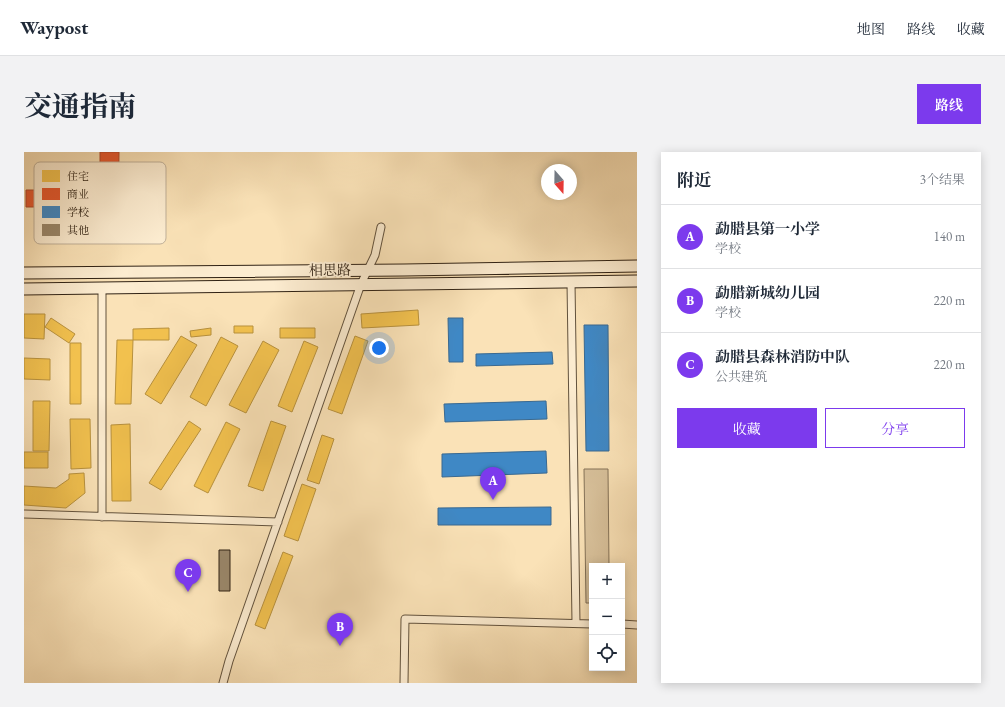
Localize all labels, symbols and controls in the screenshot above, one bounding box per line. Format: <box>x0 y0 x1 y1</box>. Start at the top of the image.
text: Waypost <box>20 15 88 40</box>
text: 地图 <box>857 20 885 38</box>
text: 路线 <box>907 20 935 38</box>
text: 收藏 <box>957 20 985 38</box>
button: 路线 <box>917 84 981 124</box>
text: 交通指南 <box>24 88 136 124</box>
legend <box>34 162 166 244</box>
north arrow <box>541 164 577 200</box>
text: 住宅 <box>67 169 89 183</box>
text: 附近 <box>677 169 711 191</box>
text: 3个结果 <box>920 171 965 188</box>
text: 商业 <box>67 187 89 201</box>
text: 学校 <box>67 205 89 219</box>
text: 勐腊县第一小学 <box>715 219 820 238</box>
text: 其他 <box>67 223 89 237</box>
text: A <box>685 228 695 245</box>
text: 140 m <box>934 228 965 245</box>
text: 学校 <box>715 240 741 257</box>
street label: 相思路 <box>309 261 351 279</box>
text: 勐腊新城幼儿园 <box>715 283 820 302</box>
text: B <box>686 292 694 309</box>
text: 220 m <box>934 292 965 309</box>
text: 学校 <box>715 304 741 321</box>
your location <box>369 338 389 358</box>
text: 勐腊县森林消防中队 <box>715 347 850 366</box>
text: C <box>685 356 695 373</box>
text: 220 m <box>934 356 965 373</box>
text: 公共建筑 <box>715 368 767 385</box>
button: 收藏 <box>677 408 817 448</box>
button: 分享 <box>825 408 965 448</box>
pin: A <box>480 467 506 500</box>
pin: C <box>175 559 201 592</box>
map controls <box>589 563 625 671</box>
button: + <box>589 563 625 599</box>
button: − <box>589 599 625 635</box>
pin: B <box>327 613 353 646</box>
button: locate <box>589 635 625 671</box>

